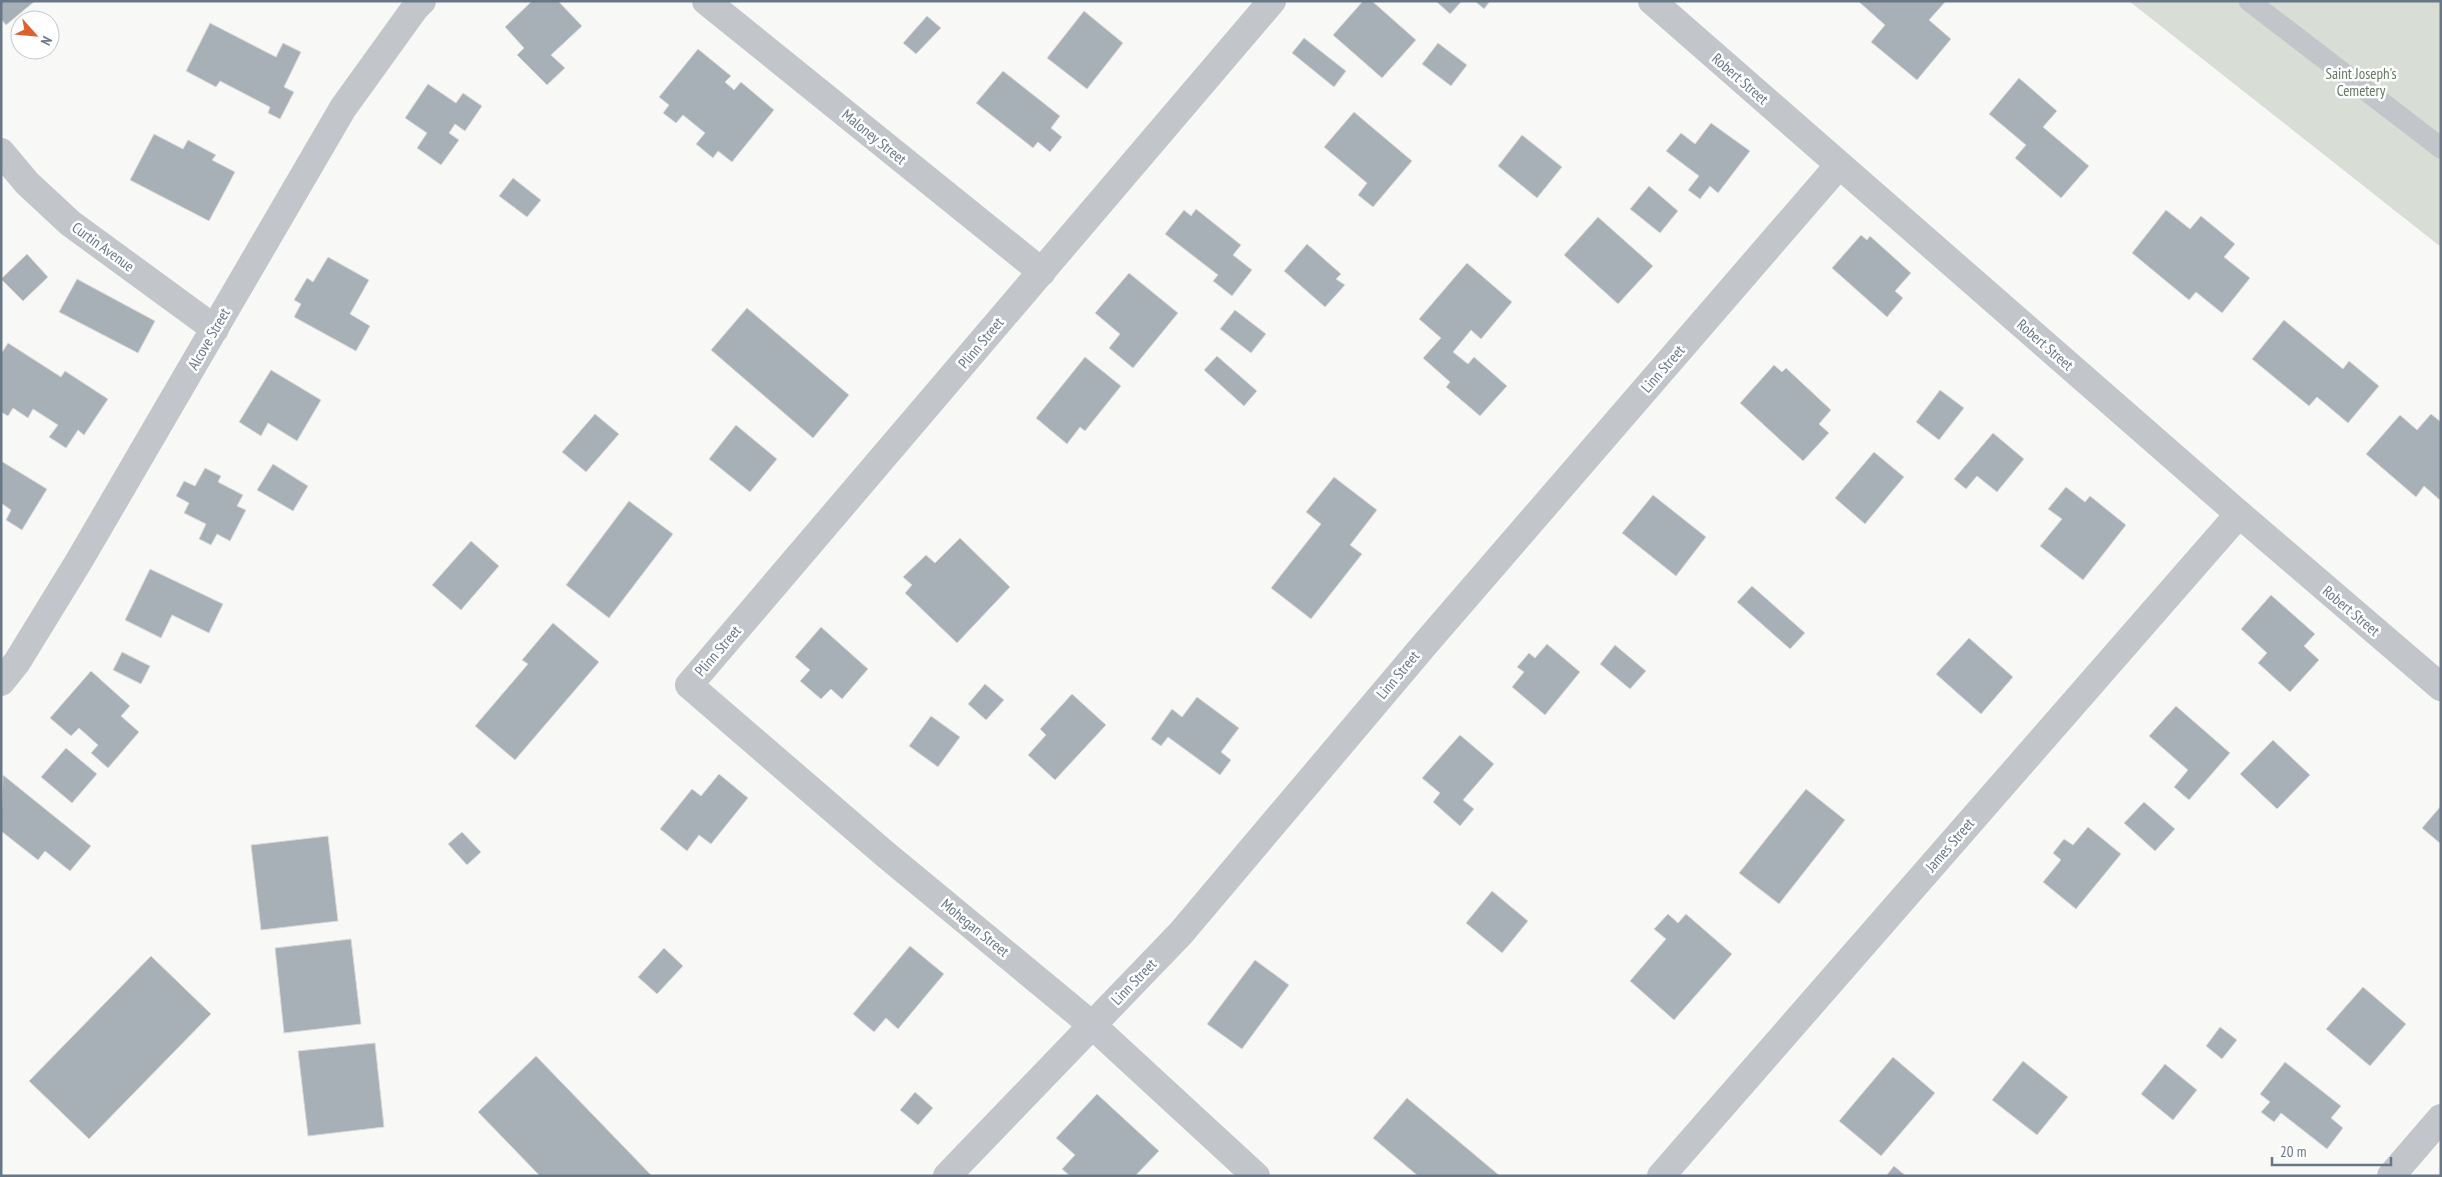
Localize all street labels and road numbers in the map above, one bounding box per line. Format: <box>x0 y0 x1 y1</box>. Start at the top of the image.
street label: Robert Street <box>1708 49 1772 108</box>
street label: Maloney Street <box>838 105 910 168</box>
street label: Curtin Avenue <box>68 218 138 276</box>
street label: Alcove Street <box>183 304 234 373</box>
street label: Plinn Street <box>954 313 1007 372</box>
street label: Robert Street <box>2013 315 2077 374</box>
street label: Linn Street <box>1637 341 1688 396</box>
street label: Robert Street <box>2319 581 2384 640</box>
street label: Plinn Street <box>690 621 745 680</box>
street label: Linn Street <box>1372 647 1423 703</box>
street label: James Street <box>1921 814 1978 876</box>
street label: Mohegan Street <box>937 894 1013 961</box>
street label: Linn Street <box>1107 955 1160 1009</box>

